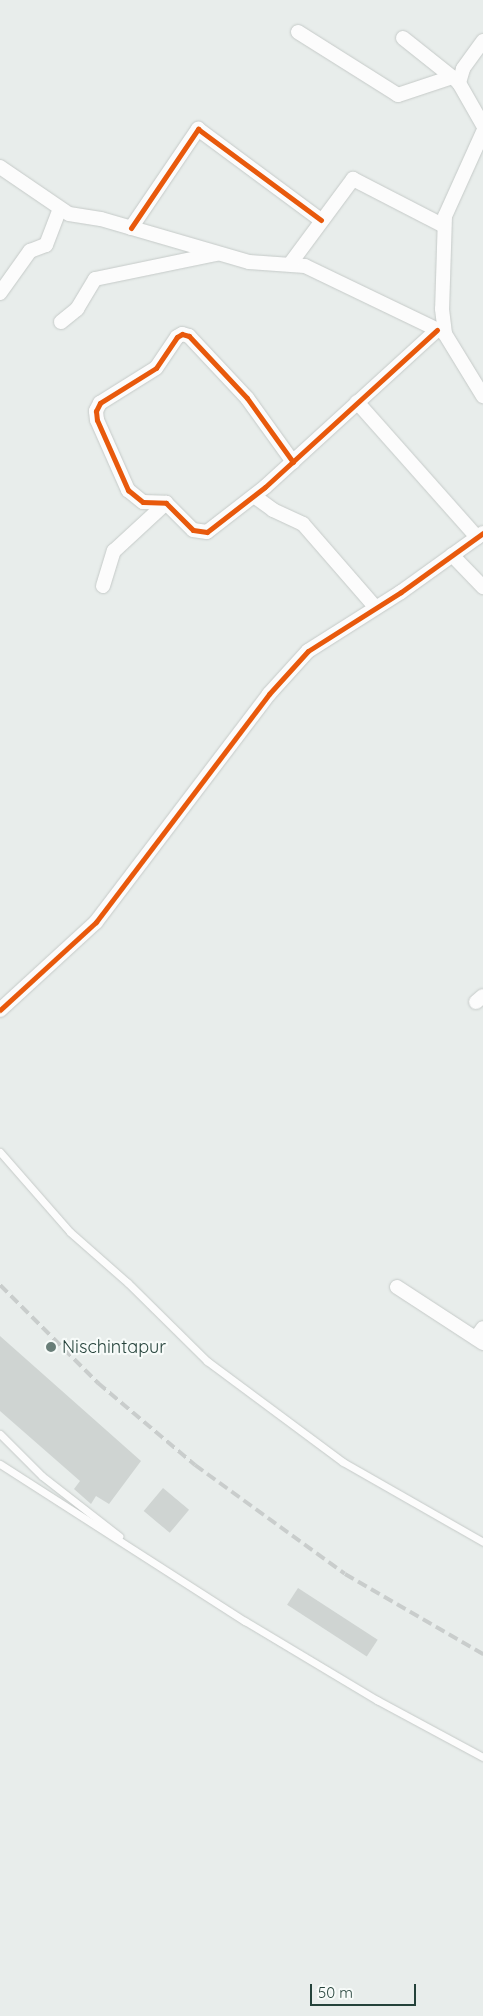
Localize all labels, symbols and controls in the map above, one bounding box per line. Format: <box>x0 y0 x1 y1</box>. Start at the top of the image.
place label: Nischintapur <box>62 1336 166 1358</box>
marker: Nischintapur <box>44 1340 58 1354</box>
scale bar <box>313 1974 419 2006</box>
text: 50 m <box>318 1983 353 2002</box>

